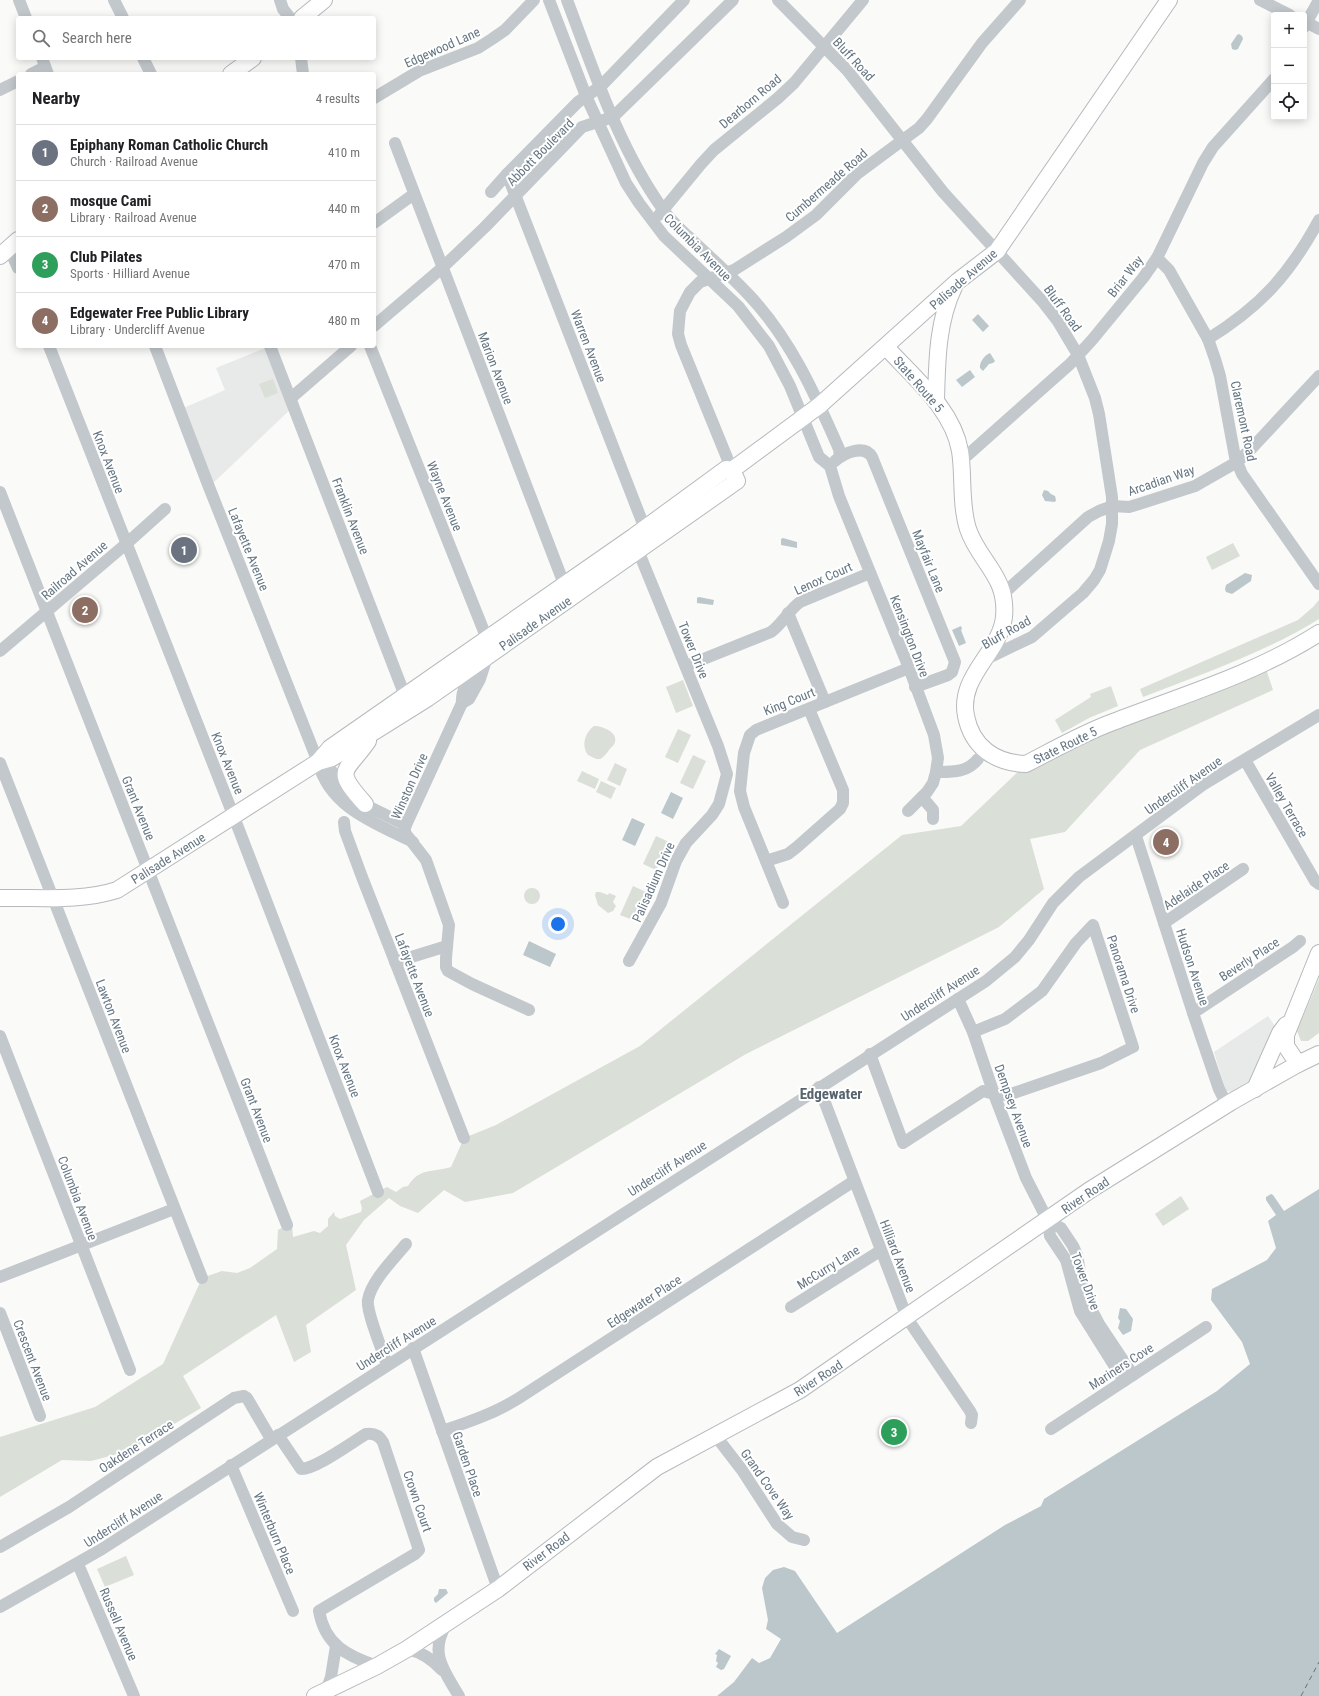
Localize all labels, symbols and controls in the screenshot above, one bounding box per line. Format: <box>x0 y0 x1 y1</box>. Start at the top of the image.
map controls <box>1271 12 1307 120</box>
button: + <box>1271 12 1307 48</box>
search box <box>16 16 376 60</box>
street label: Edgewood Lane <box>402 24 482 71</box>
icon: search <box>30 27 52 49</box>
text: Search here <box>62 29 132 47</box>
street label: Bluff Road <box>830 35 877 84</box>
button: − <box>1271 48 1307 84</box>
street label: Dearborn Road <box>716 71 784 132</box>
button: locate <box>1271 84 1307 120</box>
text: Nearby <box>32 88 80 108</box>
text: 4 results <box>316 91 360 106</box>
street label: Abbott Boulevard <box>504 116 577 189</box>
text: Epiphany Roman Catholic Church <box>70 136 268 154</box>
text: 1 <box>42 145 48 160</box>
text: 410 m <box>328 145 360 160</box>
street label: Cumbermeade Road <box>782 146 870 225</box>
text: Church · Railroad Avenue <box>70 154 198 169</box>
text: mosque Cami <box>70 192 151 210</box>
text: 2 <box>42 201 48 216</box>
text: 440 m <box>328 201 360 216</box>
text: Library · Railroad Avenue <box>70 210 197 225</box>
street label: Columbia Avenue <box>661 211 734 284</box>
street label: Palisade Avenue <box>927 246 1000 313</box>
text: Club Pilates <box>70 248 142 266</box>
street label: Briar Way <box>1105 252 1147 300</box>
text: 3 <box>42 257 48 272</box>
text: 470 m <box>328 257 360 272</box>
text: Sports · Hilliard Avenue <box>70 266 190 281</box>
street label: Bluff Road <box>1041 282 1084 334</box>
text: Edgewater Free Public Library <box>70 304 249 322</box>
street label: Warren Avenue <box>568 308 609 385</box>
text: 4 <box>42 313 48 328</box>
text: 480 m <box>328 313 360 328</box>
text: Library · Undercliff Avenue <box>70 322 205 337</box>
street label: Marion Avenue <box>475 330 516 406</box>
street label: State Route 5 <box>890 353 947 415</box>
street label: Claremont Road <box>1228 379 1259 463</box>
street label: Knox Avenue <box>90 429 127 496</box>
street label: Wayne Avenue <box>424 459 465 533</box>
street label: Arcadian Way <box>1126 462 1197 499</box>
street label: Franklin Avenue <box>329 476 372 557</box>
street label: Lafayette Avenue <box>225 505 272 593</box>
street label: Mayfair Lane <box>909 528 948 595</box>
pin: 1 <box>171 535 197 565</box>
street label: Railroad Avenue <box>38 538 110 603</box>
street label: Lenox Court <box>792 559 855 598</box>
street label: Palisade Avenue <box>496 593 574 654</box>
street label: Kensington Drive <box>887 593 932 679</box>
pin: 2 <box>72 595 98 625</box>
street label: Bluff Road <box>979 613 1033 652</box>
street label: Tower Drive <box>675 620 712 681</box>
street label: King Court <box>761 684 817 719</box>
street label: State Route 5 <box>1031 724 1099 767</box>
street label: Knox Avenue <box>208 730 247 796</box>
street label: Winston Drive <box>388 751 431 821</box>
street label: Undercliff Avenue <box>1142 753 1225 818</box>
street label: Valley Terrace <box>1262 771 1311 840</box>
street label: Grant Avenue <box>119 774 158 843</box>
pin: 4 <box>1153 827 1179 857</box>
street label: Palisade Avenue <box>128 830 208 887</box>
street label: Palisadium Drive <box>629 840 678 925</box>
street label: Adelaide Place <box>1160 858 1232 913</box>
your location <box>548 914 568 934</box>
street label: Hudson Avenue <box>1173 927 1212 1007</box>
street label: Lafayette Avenue <box>392 931 437 1019</box>
street label: Panorama Drive <box>1104 933 1143 1015</box>
street label: Beverly Place <box>1216 934 1282 984</box>
street label: Undercliff Avenue <box>898 962 982 1024</box>
street label: Lawton Avenue <box>93 977 134 1055</box>
street label: Knox Avenue <box>326 1033 363 1100</box>
street label: Dempsey Avenue <box>992 1063 1036 1150</box>
street label: Grant Avenue <box>237 1076 276 1145</box>
district label: Edgewater <box>800 1085 862 1103</box>
street label: Undercliff Avenue <box>625 1137 709 1199</box>
street label: Columbia Avenue <box>55 1154 100 1242</box>
street label: River Road <box>1058 1174 1112 1217</box>
street label: Hilliard Avenue <box>877 1218 918 1295</box>
street label: McCurry Lane <box>794 1242 862 1293</box>
street label: Tower Drive <box>1068 1250 1103 1312</box>
street label: Edgewater Place <box>604 1272 684 1331</box>
street label: Undercliff Avenue <box>354 1313 439 1374</box>
street label: Crescent Avenue <box>10 1317 55 1403</box>
street label: Mariners Cove <box>1086 1340 1156 1393</box>
street label: River Road <box>791 1357 845 1400</box>
street label: Oakdene Terrace <box>96 1417 176 1476</box>
pin: 3 <box>881 1417 907 1447</box>
street label: Garden Place <box>449 1430 486 1499</box>
street label: Grand Cove Way <box>738 1446 798 1523</box>
street label: Crown Court <box>400 1469 435 1534</box>
street label: Undercliff Avenue <box>81 1488 165 1550</box>
street label: Winterburn Place <box>251 1490 299 1576</box>
street label: River Road <box>520 1529 573 1574</box>
street label: Russell Avenue <box>96 1586 141 1663</box>

